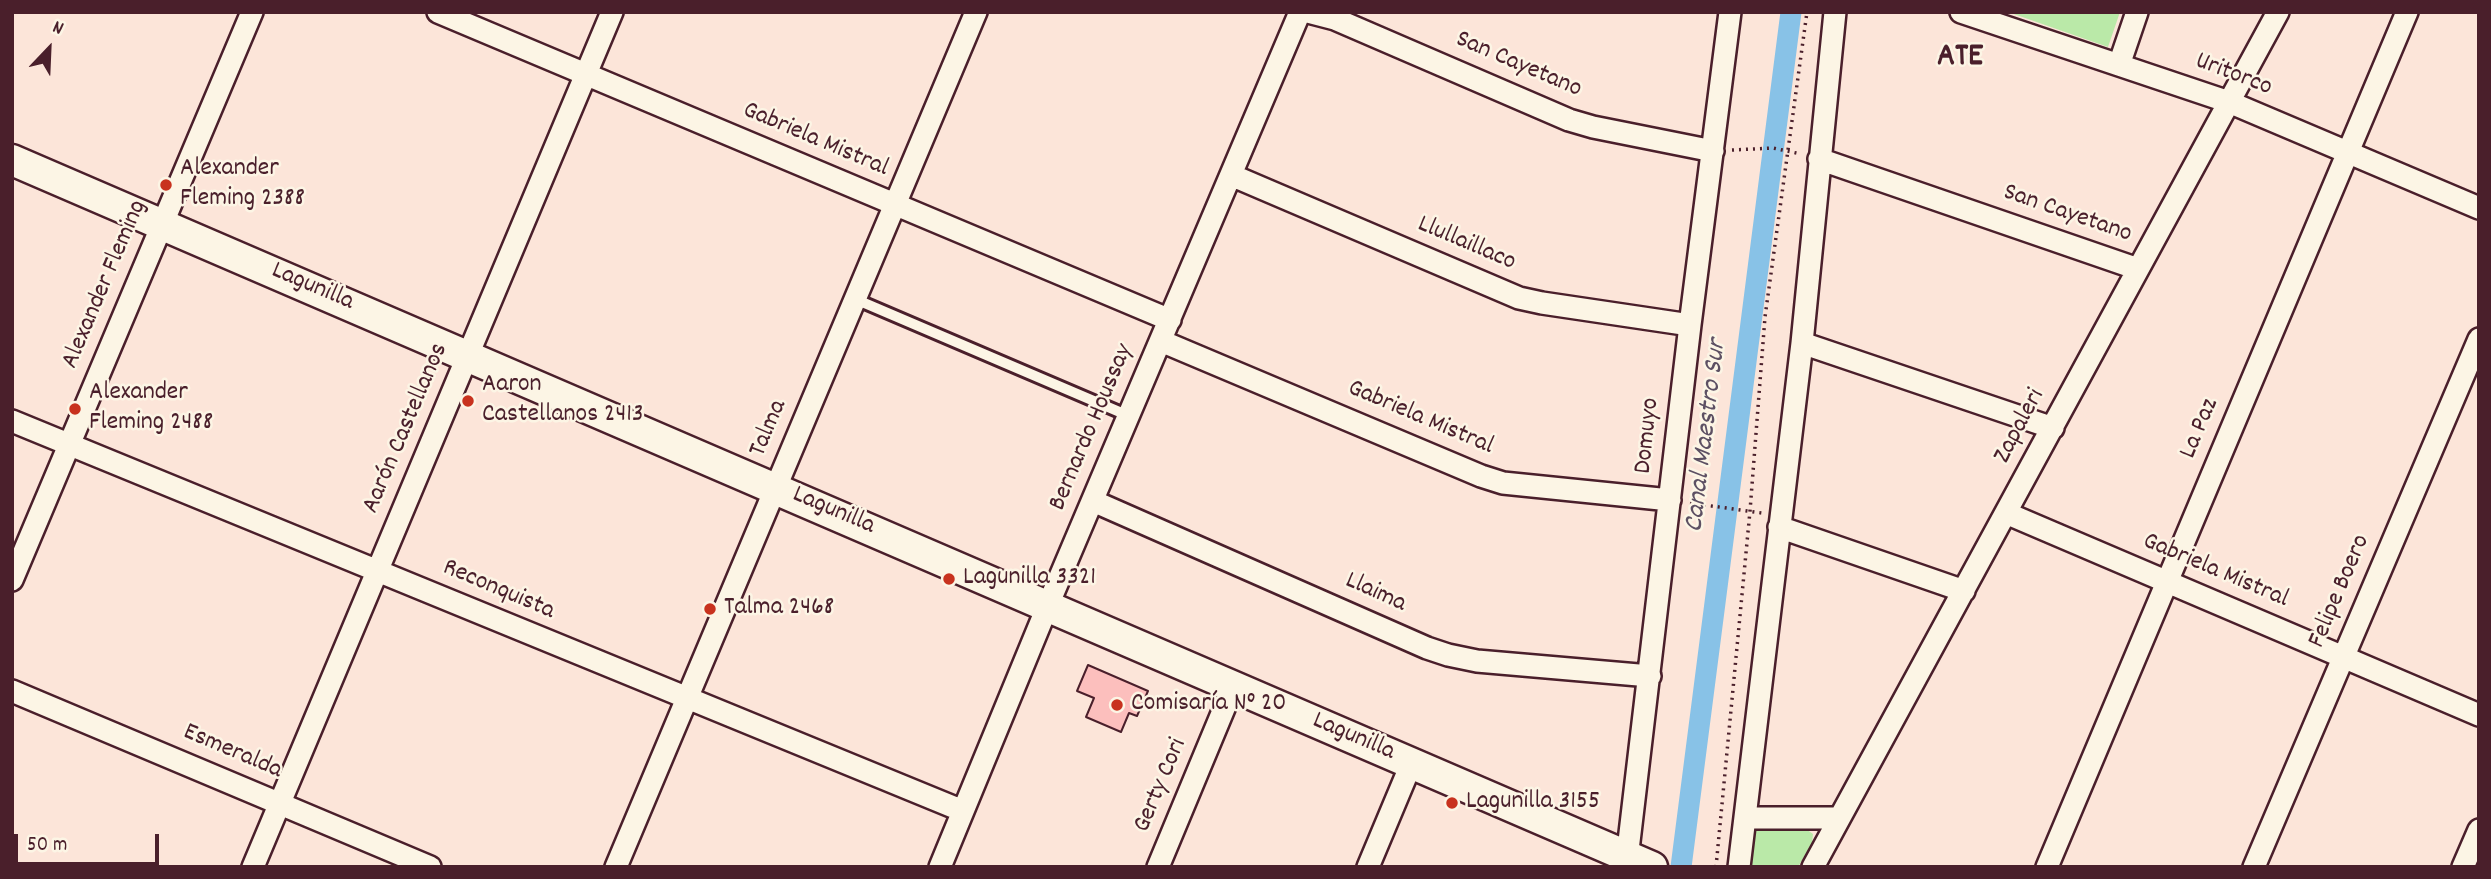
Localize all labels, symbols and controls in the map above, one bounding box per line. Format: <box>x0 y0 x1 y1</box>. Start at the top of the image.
north arrow <box>14 14 84 84</box>
text: N <box>48 15 67 43</box>
street label: San Cayetano <box>1450 25 1586 107</box>
district label: ATE <box>1937 39 1983 79</box>
street label: Uritorco <box>2190 47 2276 105</box>
street label: Gabriela Mistral <box>737 96 893 186</box>
place label: Alexander Fleming 2388 <box>180 154 305 216</box>
marker: Alexander Fleming 2388 <box>158 177 174 193</box>
street label: San Cayetano <box>1999 178 2135 252</box>
street label: Alexander Fleming <box>56 196 156 374</box>
street label: Llullaillaco <box>1412 210 1520 280</box>
street label: Lagunilla <box>266 257 358 319</box>
water label: Canal Maestro Sur <box>1679 338 1737 534</box>
street label: Aarón Castellanos <box>357 339 457 519</box>
street label: Bernardo Houssay <box>1044 340 1142 516</box>
place label: Aaron Castellanos 2413 <box>482 370 643 432</box>
street label: Gabriela Mistral <box>1342 374 1498 464</box>
place label: Alexander Fleming 2488 <box>89 378 213 440</box>
street label: Zapaleri <box>1988 384 2054 470</box>
marker: Aaron Castellanos 2413 <box>460 393 476 409</box>
street label: La Paz <box>2174 394 2228 464</box>
street label: Talma <box>744 396 796 462</box>
street label: Domuyo <box>1630 397 1668 475</box>
marker: Alexander Fleming 2488 <box>67 401 83 417</box>
street label: Lagunilla <box>787 481 879 543</box>
street label: Gabriela Mistral <box>2137 527 2293 617</box>
street label: Felipe Boero <box>2303 531 2379 653</box>
street label: Reconquista <box>437 554 559 628</box>
place label: Lagunilla 3321 <box>963 563 1096 595</box>
street label: Llaima <box>1339 567 1411 621</box>
marker: Lagunilla 3321 <box>941 571 957 587</box>
place label: Talma 2468 <box>724 593 834 625</box>
marker: Talma 2468 <box>702 601 718 617</box>
place label: Comisaría N° 20 <box>1131 689 1286 721</box>
marker: Comisaría N° 20 <box>1109 697 1125 713</box>
street label: Lagunilla <box>1307 707 1399 769</box>
street label: Esmeralda <box>178 718 286 788</box>
street label: Gerty Cori <box>1128 734 1196 838</box>
place label: Lagunilla 3155 <box>1466 787 1600 819</box>
marker: Lagunilla 3155 <box>1444 795 1460 811</box>
scale bar <box>18 820 163 864</box>
text: 50 m <box>27 831 67 861</box>

